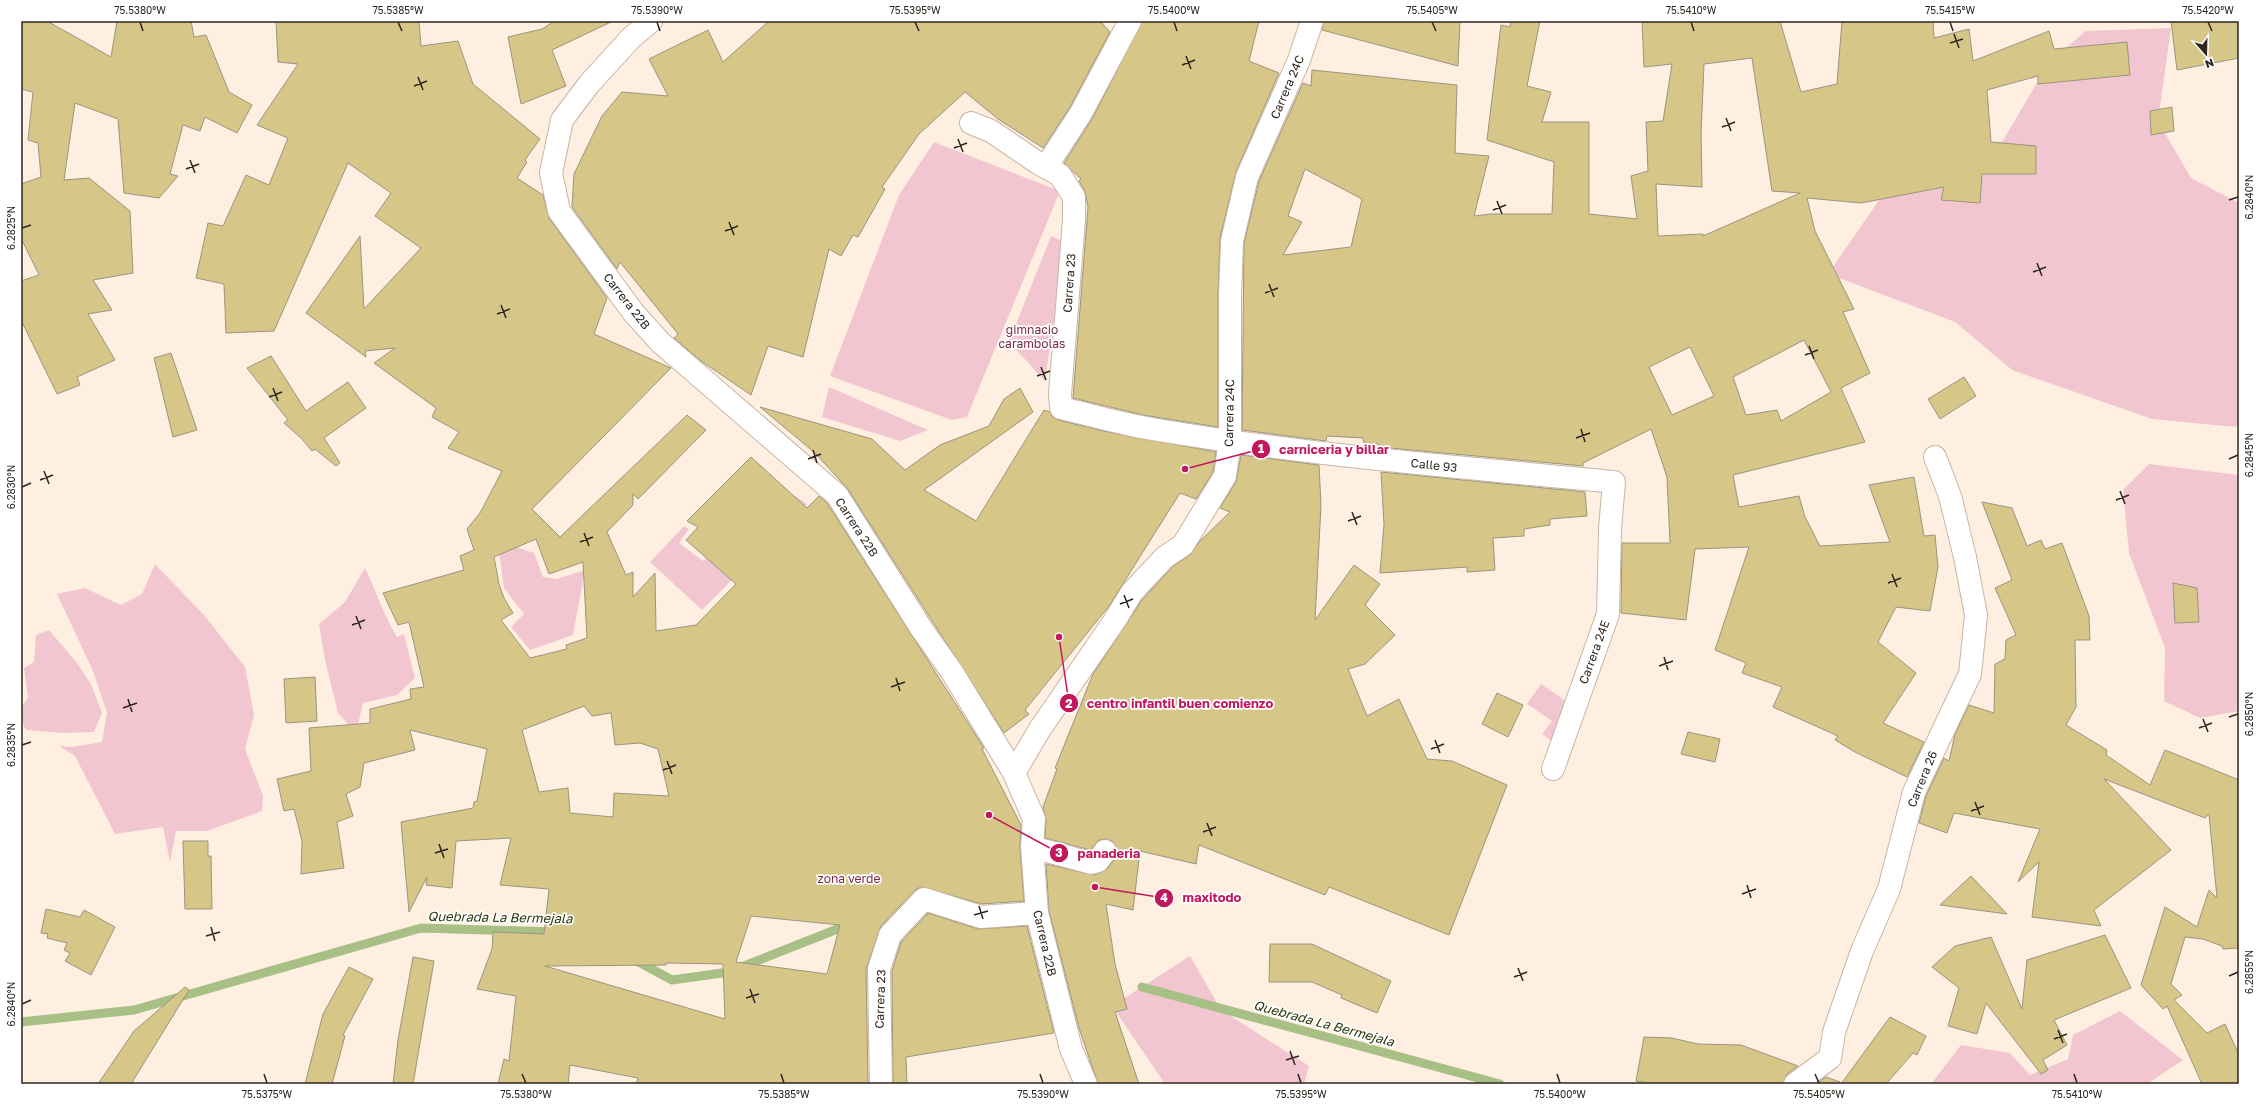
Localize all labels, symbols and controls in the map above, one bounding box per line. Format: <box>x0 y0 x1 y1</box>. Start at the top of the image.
text: 75.5380°W <box>114 4 166 16</box>
text: 75.5385°W <box>372 4 424 16</box>
text: 75.5390°W <box>631 4 683 16</box>
text: 75.5395°W <box>889 4 941 16</box>
text: 75.5400°W <box>1148 4 1200 16</box>
text: 75.5405°W <box>1406 4 1458 16</box>
text: 75.5410°W <box>1666 4 1717 16</box>
text: 75.5415°W <box>1925 4 1975 16</box>
text: 75.5420°W <box>2182 4 2234 16</box>
north arrow <box>2186 34 2226 74</box>
street label: Carrera 24C <box>1267 53 1307 121</box>
text: N <box>2203 56 2216 71</box>
text: 6.2840°N <box>2243 175 2255 219</box>
text: 6.2825°N <box>5 206 17 250</box>
street label: Carrera 23 <box>1059 253 1079 313</box>
street label: Carrera 22B <box>600 270 654 332</box>
park label: gimnacio carambolas <box>999 322 1065 351</box>
street label: Carrera 24C <box>1221 379 1237 447</box>
text: 6.2845°N <box>2243 433 2255 477</box>
callout: carniceria y billar <box>1251 437 1397 462</box>
text: 1 <box>1258 441 1264 456</box>
text: carniceria y billar <box>1279 441 1389 457</box>
street label: Calle 93 <box>1410 455 1458 475</box>
text: 6.2830°N <box>5 465 17 509</box>
street label: Carrera 22B <box>832 495 882 559</box>
street label: Carrera 24E <box>1575 618 1613 686</box>
callout: centro infantil buen comienzo <box>1059 691 1282 716</box>
text: 6.2850°N <box>2243 692 2255 736</box>
text: centro infantil buen comienzo <box>1087 695 1273 711</box>
text: 2 <box>1065 696 1073 711</box>
text: 6.2835°N <box>5 723 17 767</box>
street label: Carrera 26 <box>1904 749 1940 809</box>
callout: panaderia <box>1049 841 1148 866</box>
text: 3 <box>1055 845 1063 860</box>
text: panaderia <box>1078 845 1141 861</box>
park label: zona verde <box>818 871 880 886</box>
callout: maxitodo <box>1154 885 1249 910</box>
text: maxitodo <box>1183 889 1242 905</box>
text: 4 <box>1160 890 1168 905</box>
water label: Quebrada La Bermejala <box>428 908 573 926</box>
street label: Carrera 22B <box>1030 908 1060 978</box>
text: 6.2855°N <box>2243 950 2255 994</box>
street label: Carrera 23 <box>871 969 889 1029</box>
text: 6.2840°N <box>5 982 17 1026</box>
water label: Quebrada La Bermejala <box>1252 997 1397 1050</box>
text: 75.5375°W <box>242 1088 293 1100</box>
text: 75.5380°W <box>500 1088 552 1100</box>
text: 75.5385°W <box>758 1088 810 1100</box>
text: 75.5390°W <box>1017 1088 1069 1100</box>
text: 75.5395°W <box>1275 1088 1327 1100</box>
text: 75.5400°W <box>1534 1088 1586 1100</box>
text: 75.5405°W <box>1793 1088 1845 1100</box>
text: 75.5410°W <box>2052 1088 2103 1100</box>

